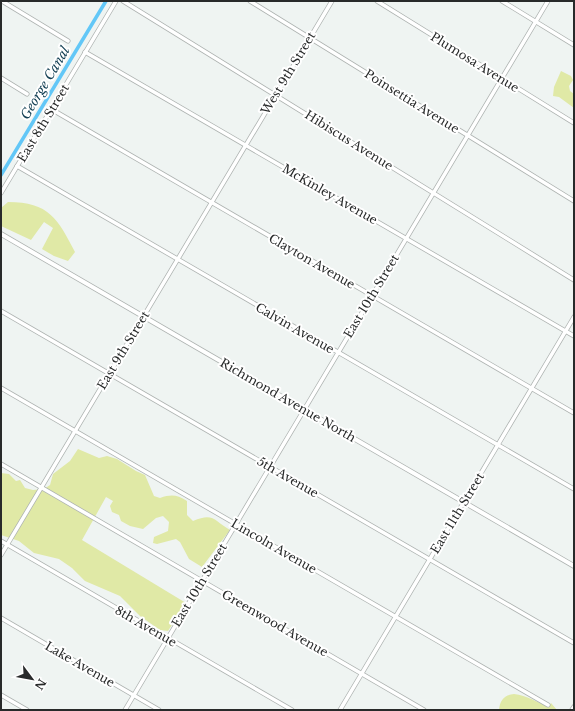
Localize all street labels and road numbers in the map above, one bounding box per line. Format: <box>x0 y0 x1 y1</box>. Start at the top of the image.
street label: West 9th Street <box>257 29 319 118</box>
street label: Plumosa Avenue <box>428 29 522 95</box>
street label: Poinsettia Avenue <box>362 66 462 136</box>
street label: East 8th Street <box>14 81 72 165</box>
street label: Hibiscus Avenue <box>302 107 396 173</box>
street label: McKinley Avenue <box>280 161 380 227</box>
street label: Clayton Avenue <box>266 230 358 292</box>
street label: East 10th Street <box>340 251 402 341</box>
street label: Calvin Avenue <box>253 299 337 357</box>
street label: East 9th Street <box>94 308 153 392</box>
street label: Richmond Avenue North <box>217 355 359 445</box>
street label: 5th Avenue <box>255 453 321 501</box>
street label: East 11th Street <box>427 469 487 556</box>
street label: Lincoln Avenue <box>229 515 320 577</box>
street label: East 10th Street <box>168 540 230 630</box>
street label: Greenwood Avenue <box>219 586 331 660</box>
street label: 8th Avenue <box>112 602 180 650</box>
street label: Lake Avenue <box>43 638 118 690</box>

